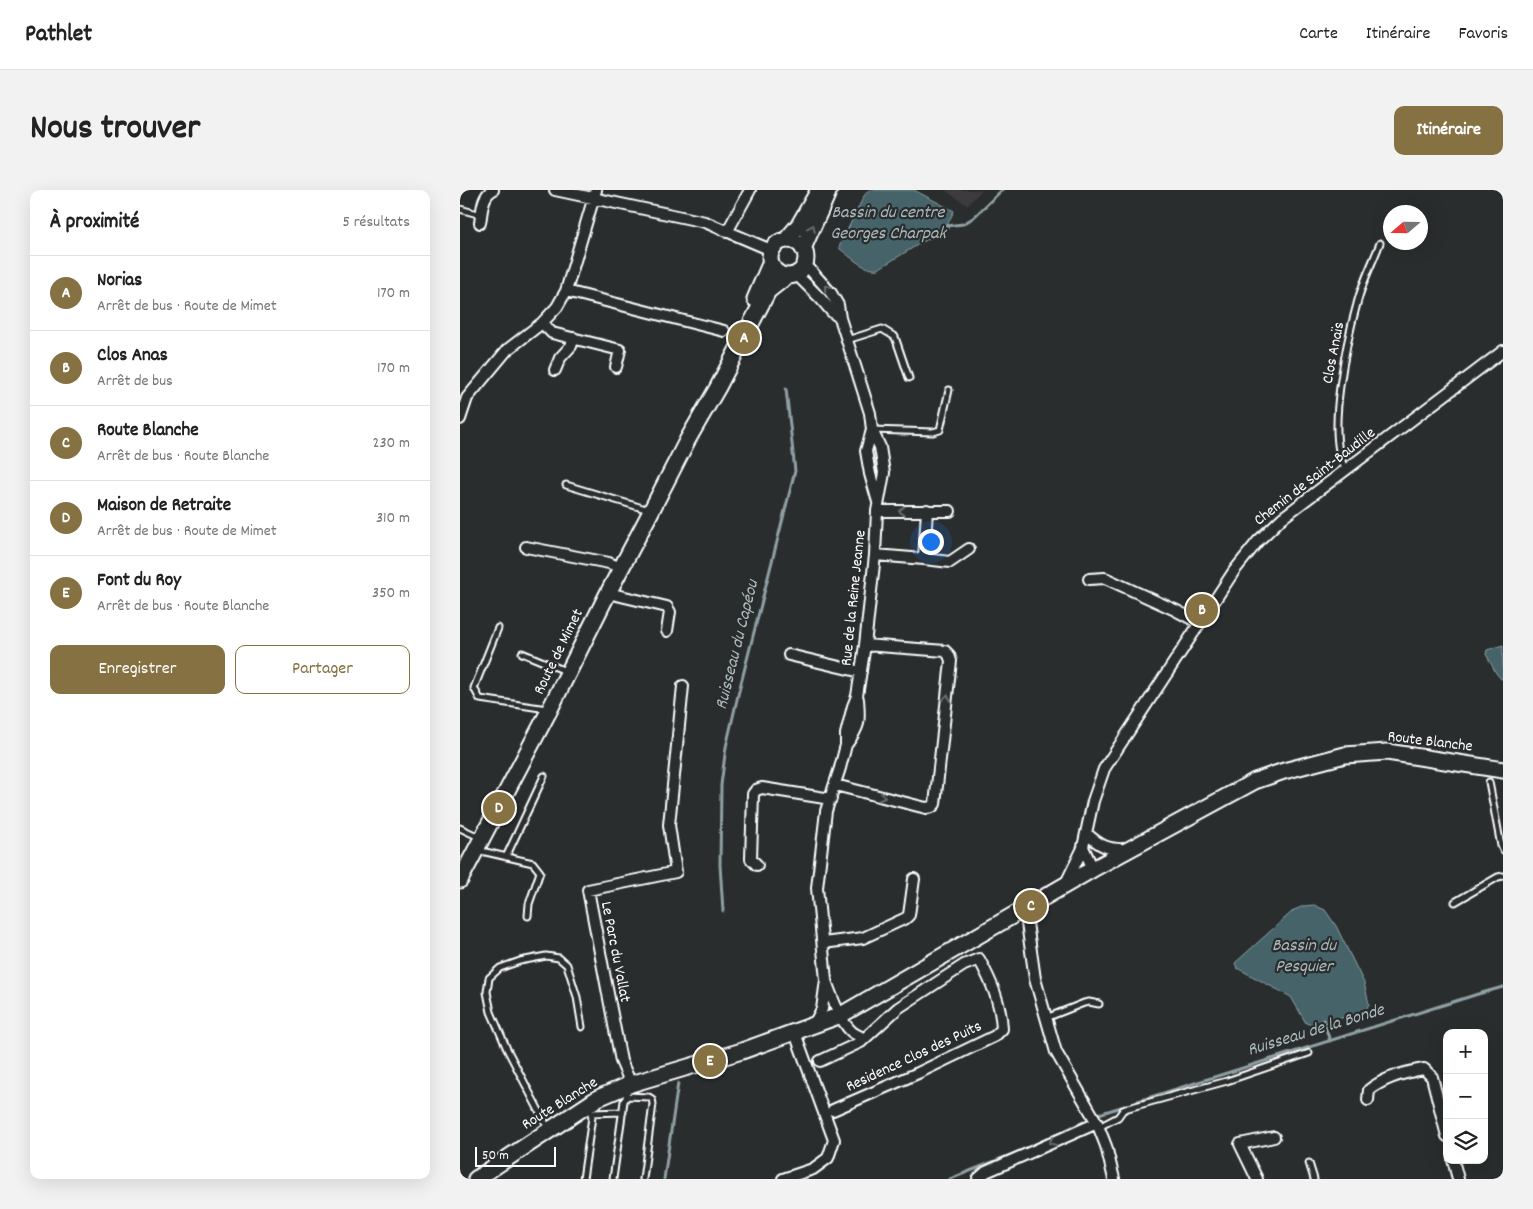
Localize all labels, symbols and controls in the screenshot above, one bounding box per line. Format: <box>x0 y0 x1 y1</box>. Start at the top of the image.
text: Pathlet <box>25 18 92 52</box>
text: Carte <box>1299 22 1338 47</box>
text: Itinéraire <box>1366 22 1430 47</box>
text: Favoris <box>1458 22 1508 47</box>
text: Nous trouver <box>30 105 200 155</box>
button: Itinéraire <box>1394 106 1503 155</box>
water label: Bassin du centre Georges Charpak <box>830 201 947 247</box>
north arrow <box>1383 205 1428 250</box>
text: À proximité <box>50 208 139 238</box>
text: 5 résultats <box>343 211 410 234</box>
one-way arrow <box>806 224 816 233</box>
text: Norias <box>97 268 142 295</box>
text: A <box>62 282 70 305</box>
text: 170 m <box>377 282 410 305</box>
one-way arrow <box>824 285 833 294</box>
text: Arrêt de bus · Route de Mimet <box>97 295 277 318</box>
pin: A <box>728 319 760 357</box>
street label: Clos Anaïs <box>1317 320 1351 386</box>
text: Clos Anas <box>97 343 168 370</box>
text: B <box>62 357 70 380</box>
text: 170 m <box>377 357 410 380</box>
text: Arrêt de bus <box>97 370 173 393</box>
text: Route Blanche <box>97 418 199 445</box>
street label: Chemin de Saint-Baudille <box>1249 422 1381 532</box>
text: C <box>62 432 70 455</box>
text: 230 m <box>373 432 410 455</box>
text: Arrêt de bus · Route Blanche <box>97 445 269 468</box>
text: Maison de Retraite <box>97 493 231 520</box>
one-way arrow <box>898 506 906 516</box>
text: D <box>62 507 70 530</box>
text: 310 m <box>376 507 410 530</box>
text: Arrêt de bus · Route de Mimet <box>97 520 277 543</box>
street label: Rue de la Reine Jeanne <box>835 529 873 667</box>
your location <box>918 529 944 555</box>
text: Font du Roy <box>97 568 181 595</box>
water label: Ruisseau du Capéou <box>710 576 766 712</box>
text: E <box>62 582 70 605</box>
text: 350 m <box>372 582 410 605</box>
pin: B <box>1186 591 1218 629</box>
text: Arrêt de bus · Route Blanche <box>97 595 269 618</box>
street label: Route de Mimet <box>528 605 590 699</box>
button: Enregistrer <box>50 645 225 694</box>
button: Partager <box>235 645 410 694</box>
one-way arrow <box>941 693 952 701</box>
street label: Route Blanche <box>1386 725 1474 759</box>
pin: D <box>483 789 515 827</box>
one-way arrow <box>878 791 887 802</box>
pin: C <box>1015 887 1047 925</box>
street label: Le Parc du Vallat <box>594 900 636 1005</box>
water label: Bassin du Pesquier <box>1272 934 1337 980</box>
water label: Ruisseau de la Bonde <box>1245 998 1388 1064</box>
street label: Residence Clos des Puits <box>842 1015 986 1099</box>
map controls <box>1443 1029 1488 1164</box>
button: + <box>1443 1029 1488 1074</box>
pin: E <box>694 1042 726 1080</box>
street label: Route Blanche <box>518 1072 602 1136</box>
button: − <box>1443 1074 1488 1119</box>
button: layers <box>1443 1119 1488 1164</box>
one-way arrow <box>1048 1136 1057 1147</box>
scale bar <box>475 1144 556 1167</box>
text: 50 m <box>482 1146 509 1166</box>

